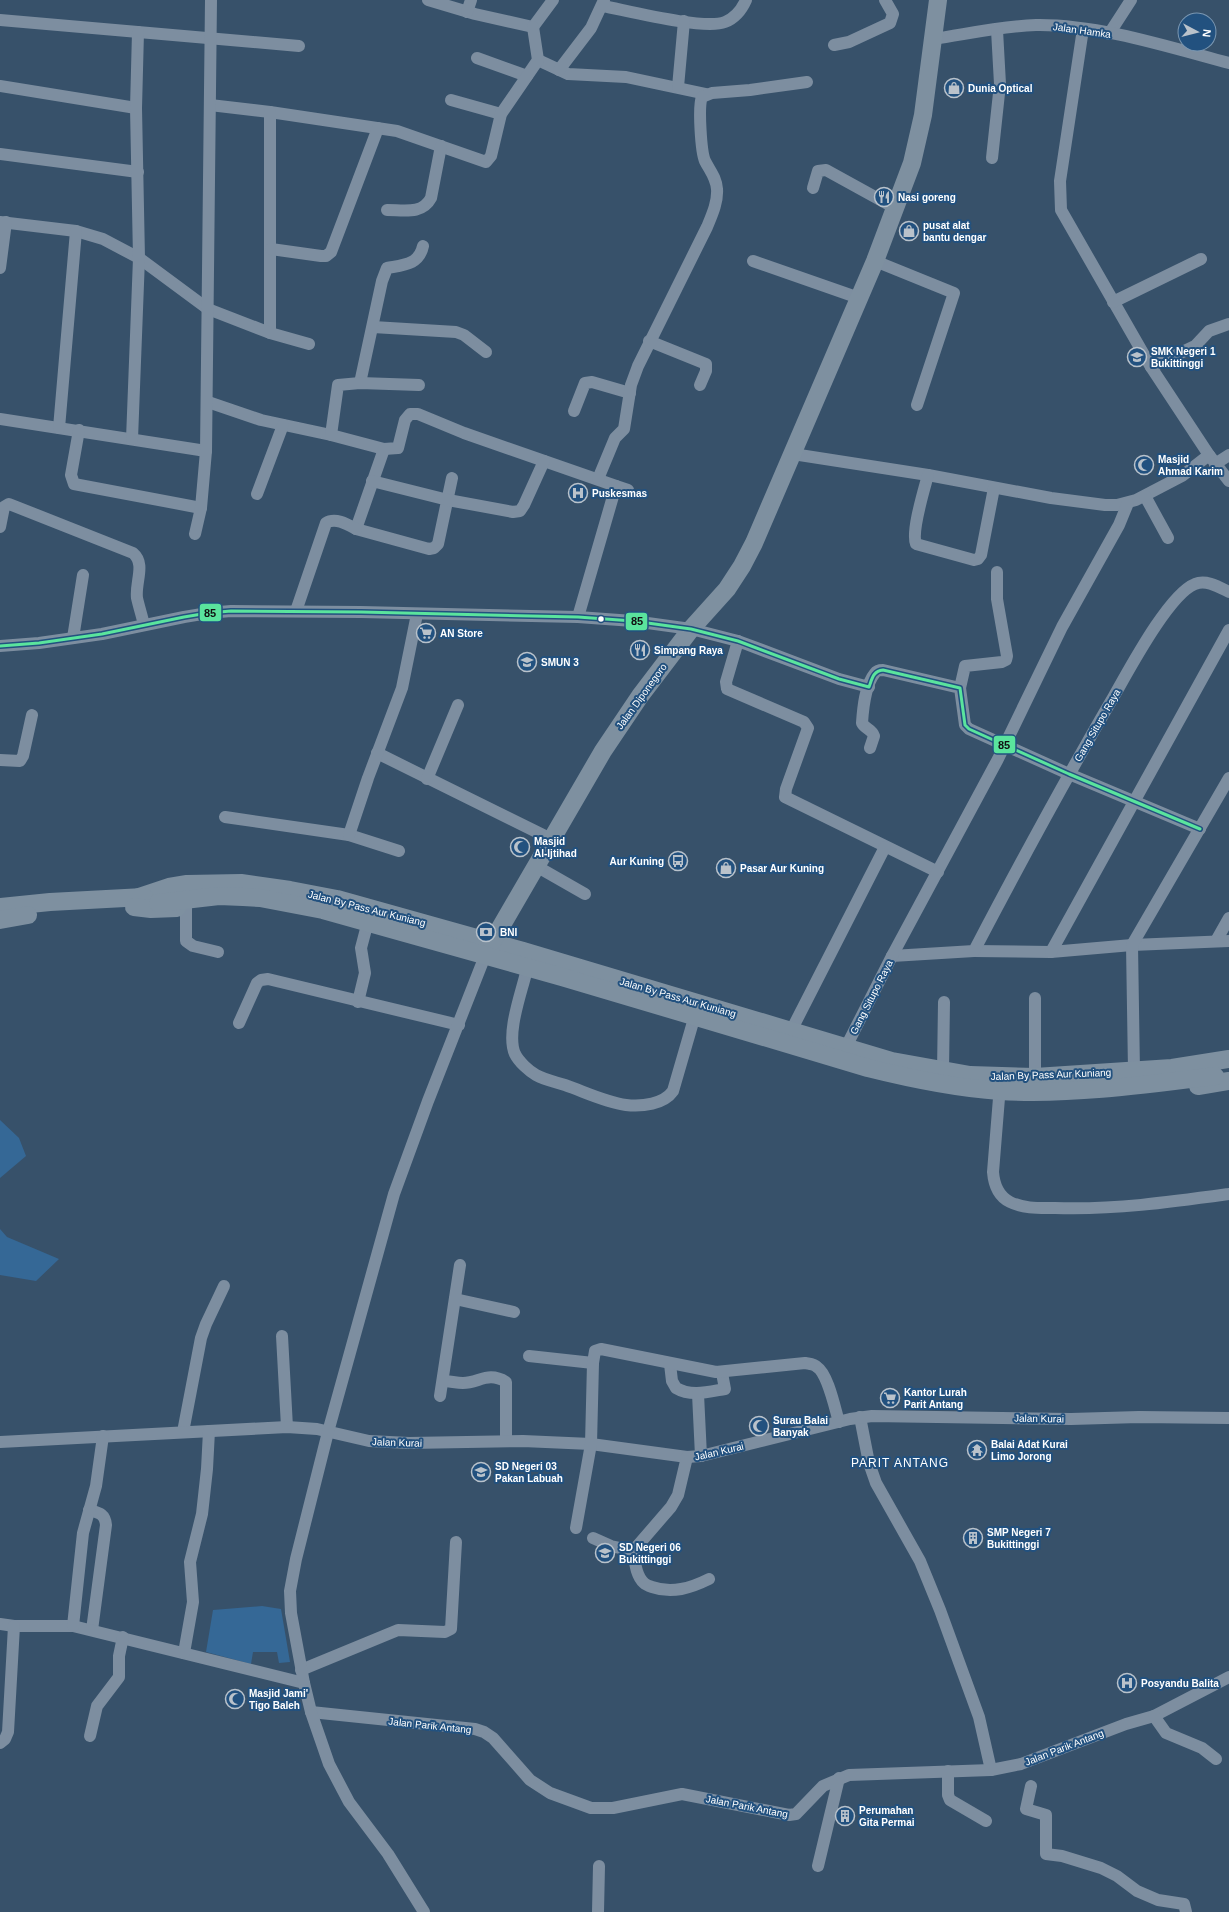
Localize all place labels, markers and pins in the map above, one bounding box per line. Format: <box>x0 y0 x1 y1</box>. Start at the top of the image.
shop icon: Dunia Optical <box>943 77 965 99</box>
place label: Dunia Optical <box>968 83 1033 94</box>
restaurant icon: Nasi goreng <box>873 186 895 208</box>
place label: Nasi goreng <box>898 192 956 203</box>
shop icon: pusat alat bantu dengar <box>898 220 920 242</box>
place label: pusat alat bantu dengar <box>923 220 986 243</box>
school or university icon: SMK Negeri 1 Bukittinggi <box>1126 346 1148 368</box>
place label: SMK Negeri 1 Bukittinggi <box>1151 346 1216 369</box>
mosque icon: Masjid Ahmad Karim <box>1133 454 1155 476</box>
place label: Masjid Ahmad Karim <box>1158 454 1223 477</box>
hospital icon: Puskesmas <box>567 482 589 504</box>
place label: Puskesmas <box>592 488 647 499</box>
unlabelled marker <box>596 614 606 624</box>
supermarket icon: AN Store <box>415 622 437 644</box>
place label: AN Store <box>440 628 483 639</box>
restaurant icon: Simpang Raya <box>629 639 651 661</box>
place label: Simpang Raya <box>654 645 723 656</box>
school or university icon: SMUN 3 <box>516 651 538 673</box>
place label: SMUN 3 <box>541 657 579 668</box>
mosque icon: Masjid Al-Ijtihad <box>509 836 531 858</box>
place label: Masjid Al-Ijtihad <box>534 836 577 859</box>
bus stop icon: Aur Kuning <box>667 850 689 872</box>
place label: Aur Kuning <box>610 856 664 867</box>
shop icon: Pasar Aur Kuning <box>715 857 737 879</box>
place label: Pasar Aur Kuning <box>740 863 824 874</box>
bank icon: BNI <box>475 921 497 943</box>
place label: BNI <box>500 927 517 938</box>
supermarket icon: Kantor Lurah Parit Antang <box>879 1387 901 1409</box>
place label: Kantor Lurah Parit Antang <box>904 1387 967 1410</box>
mosque icon: Surau Balai Banyak <box>748 1415 770 1437</box>
place label: Surau Balai Banyak <box>773 1415 828 1438</box>
temple icon: Balai Adat Kurai Limo Jorong <box>966 1439 988 1461</box>
place label: Balai Adat Kurai Limo Jorong <box>991 1439 1068 1462</box>
school or university icon: SD Negeri 03 Pakan Labuah <box>470 1461 492 1483</box>
place label: SD Negeri 03 Pakan Labuah <box>495 1461 563 1484</box>
building icon: SMP Negeri 7 Bukittinggi <box>962 1527 984 1549</box>
place label: SMP Negeri 7 Bukittinggi <box>987 1527 1051 1550</box>
school or university icon: SD Negeri 06 Bukittinggi <box>594 1542 616 1564</box>
place label: SD Negeri 06 Bukittinggi <box>619 1542 681 1565</box>
hospital icon: Posyandu Balita <box>1116 1672 1138 1694</box>
place label: Posyandu Balita <box>1141 1678 1219 1689</box>
mosque icon: Masjid Jami' Tigo Baleh <box>224 1688 246 1710</box>
place label: Masjid Jami' Tigo Baleh <box>249 1688 308 1711</box>
building icon: Perumahan Gita Permai <box>834 1805 856 1827</box>
place label: Perumahan Gita Permai <box>859 1805 915 1828</box>

